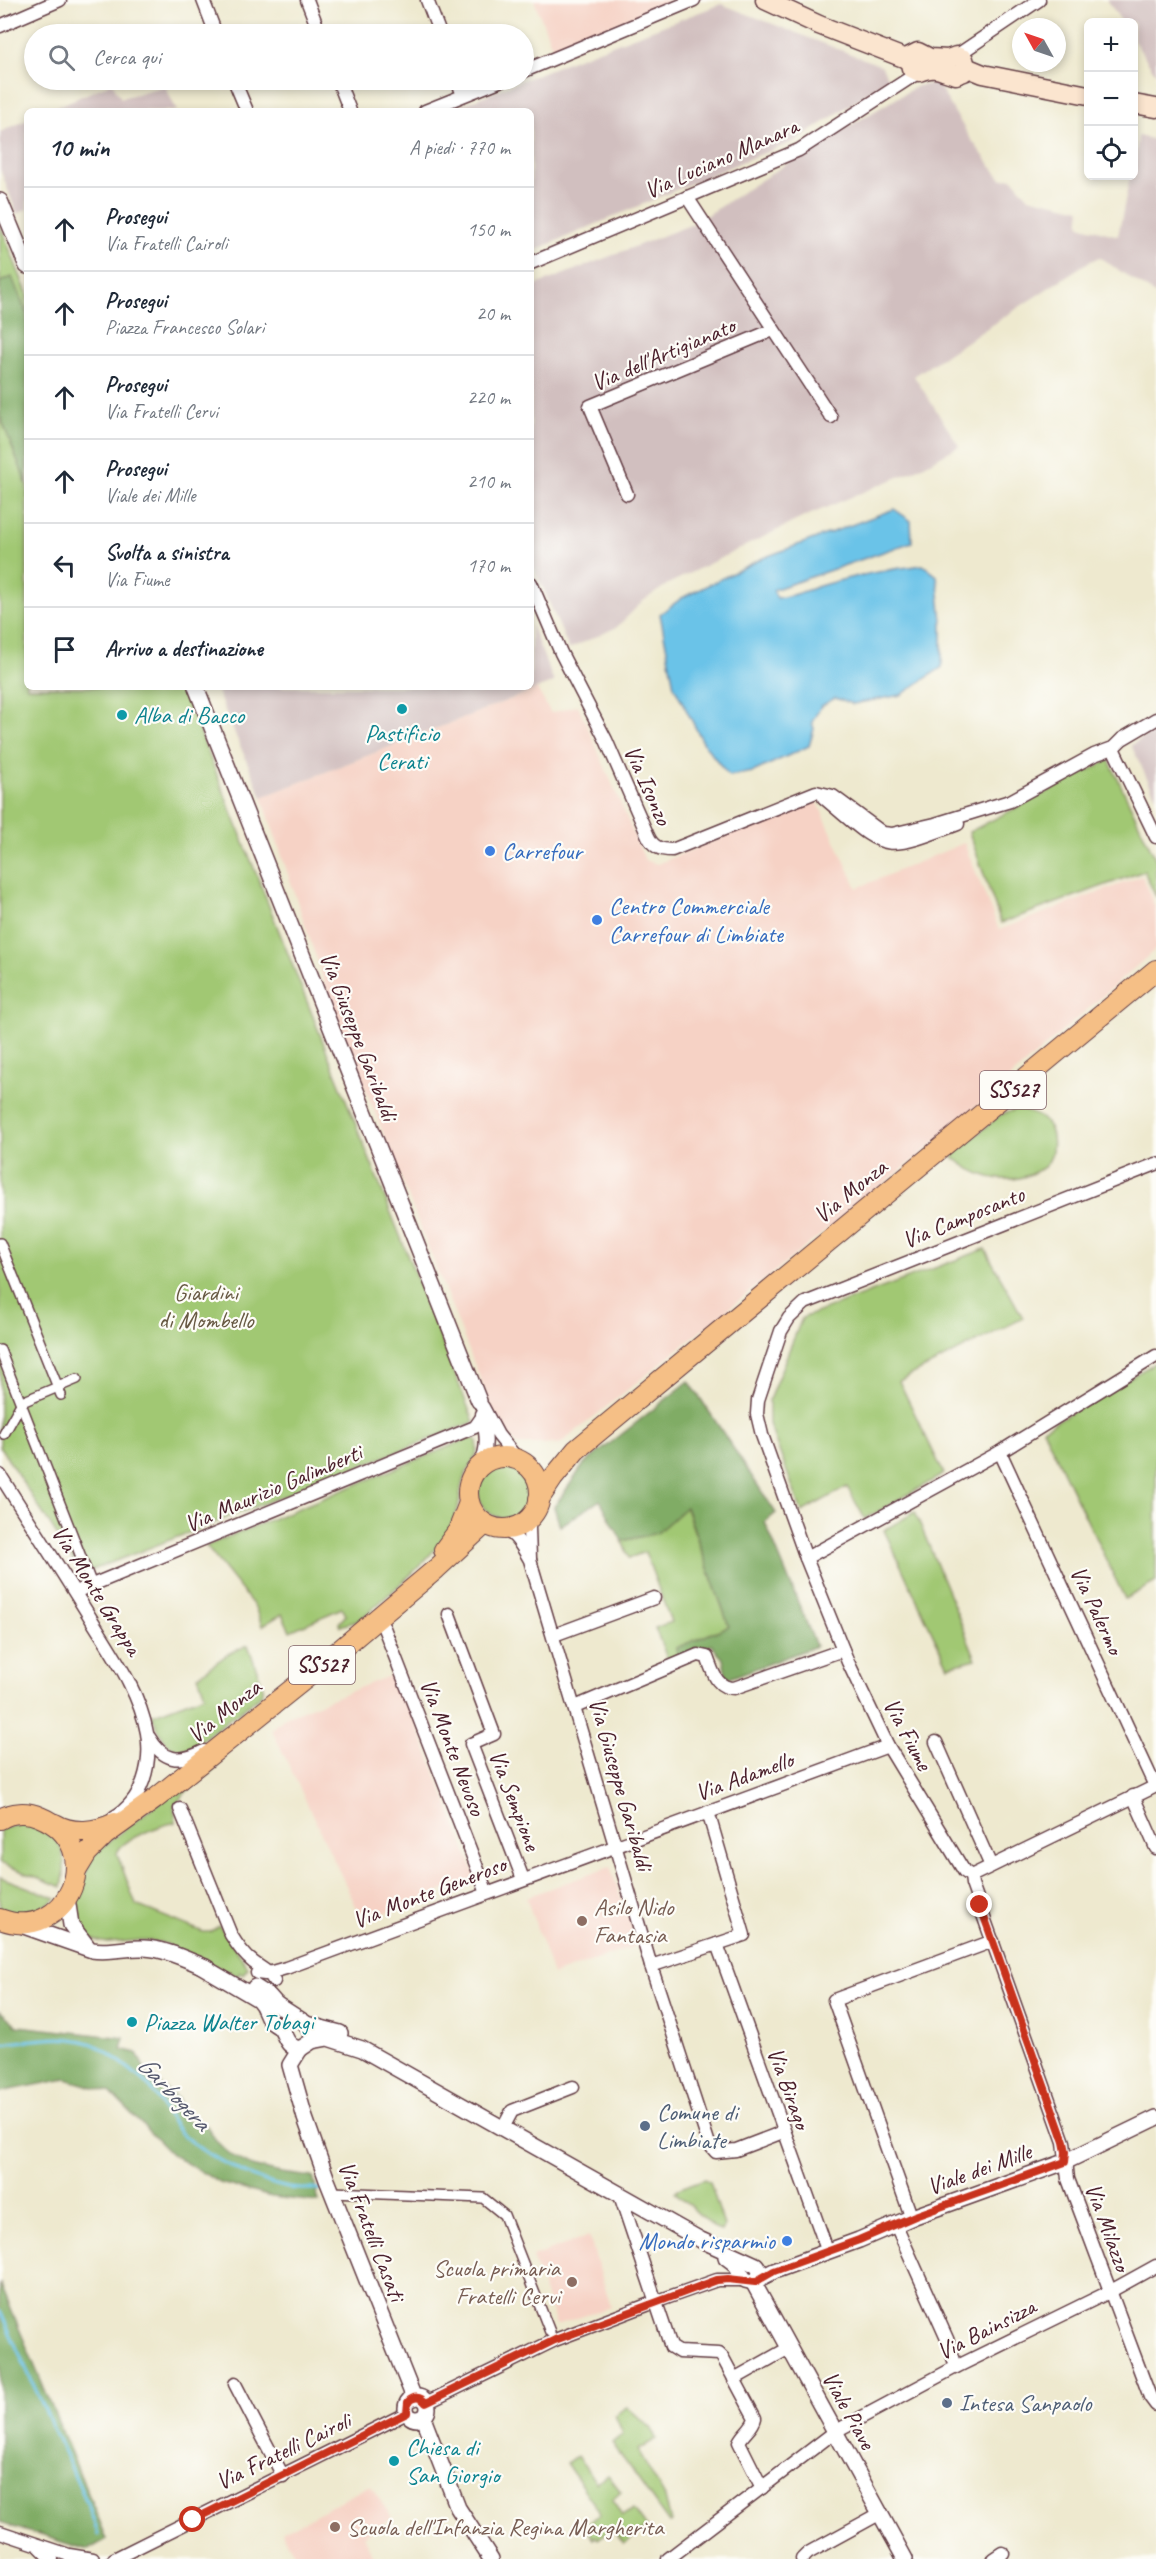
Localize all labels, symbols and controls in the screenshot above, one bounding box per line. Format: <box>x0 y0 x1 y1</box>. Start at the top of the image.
north arrow <box>1012 18 1066 72</box>
map controls <box>1084 18 1138 180</box>
button: + <box>1084 18 1138 72</box>
search box <box>24 24 534 90</box>
icon: search <box>45 41 78 74</box>
text: Cerca qui <box>93 43 161 71</box>
button: − <box>1084 72 1138 126</box>
street label: Via Luciano Manara <box>639 110 805 205</box>
button: locate <box>1084 126 1138 180</box>
text: 10 min <box>48 131 110 164</box>
text: A piedi · 770 m <box>409 135 510 160</box>
text: Prosegui <box>105 203 167 231</box>
icon: ahead <box>48 213 81 246</box>
text: 150 m <box>467 217 510 242</box>
text: Via Fratelli Cairoli <box>105 231 227 256</box>
text: Prosegui <box>105 287 167 315</box>
icon: ahead <box>48 297 81 330</box>
text: 20 m <box>476 301 510 326</box>
street label: Via dell'Artigianato <box>587 309 742 398</box>
text: Piazza Francesco Solari <box>105 315 264 340</box>
text: Prosegui <box>105 371 167 399</box>
icon: ahead <box>48 381 81 414</box>
text: 220 m <box>467 385 510 410</box>
text: Via Fratelli Cervi <box>105 399 218 424</box>
text: Prosegui <box>105 455 167 483</box>
icon: ahead <box>48 465 81 498</box>
text: 210 m <box>467 469 510 494</box>
text: Viale dei Mille <box>105 483 196 508</box>
text: Svolta a sinistra <box>105 539 229 567</box>
icon: left <box>48 549 81 582</box>
text: 170 m <box>467 553 510 578</box>
text: Via Fiume <box>105 567 170 592</box>
icon: arrive <box>48 633 81 666</box>
text: Arrivo a destinazione <box>105 635 263 663</box>
place label: Alba di Bacco <box>134 700 246 730</box>
marker: Pastificio Cerati <box>395 702 409 716</box>
marker: Alba di Bacco <box>115 708 129 722</box>
place label: Pastificio Cerati <box>365 718 441 776</box>
street label: Via Isonzo <box>617 740 680 831</box>
place label: Carrefour <box>502 836 584 866</box>
marker: Carrefour <box>483 844 497 858</box>
place label: Centro Commerciale Carrefour di Limbiate <box>609 891 785 949</box>
marker: Centro Commerciale Carrefour di Limbiate <box>590 913 604 927</box>
street label: Via Giuseppe Garibaldi <box>313 947 406 1127</box>
road number: SS527 <box>980 1071 1046 1109</box>
street label: Via Monza <box>807 1151 894 1230</box>
street label: Via Camposanto <box>898 1178 1030 1255</box>
park label: Giardini di Mombello <box>159 1277 255 1335</box>
street label: Via Maurizio Galimberti <box>180 1436 369 1539</box>
street label: Via Monte Grappa <box>45 1519 150 1663</box>
street label: Via Palermo <box>1064 1561 1132 1661</box>
road number: SS527 <box>289 1646 355 1684</box>
street label: Via Monza <box>181 1671 268 1750</box>
street label: Via Monte Nevoso <box>413 1674 493 1821</box>
street label: Via Fiume <box>877 1693 940 1777</box>
street label: Via Giuseppe Garibaldi <box>582 1694 661 1876</box>
street label: Via Adamello <box>691 1744 799 1808</box>
street label: Via Sempione <box>482 1746 549 1857</box>
street label: Via Monte Generoso <box>348 1848 512 1935</box>
route end <box>966 1891 992 1917</box>
place label: Asilo Nido Fantasia <box>594 1892 675 1950</box>
marker: Asilo Nido Fantasia <box>575 1914 589 1928</box>
place label: Piazza Walter Tobagi <box>144 2007 316 2037</box>
marker: Piazza Walter Tobagi <box>125 2015 139 2029</box>
street label: Via Birago <box>760 2043 818 2135</box>
water label: Garbogera <box>130 2048 220 2139</box>
place label: Comune di Limbiate <box>657 2097 740 2155</box>
marker: Comune di Limbiate <box>638 2119 652 2133</box>
street label: Viale dei Mille <box>923 2136 1037 2202</box>
street label: Via Fratelli Casati <box>332 2157 413 2308</box>
street label: Via Milazzo <box>1078 2179 1139 2278</box>
place label: Mondo risparmio <box>639 2226 777 2256</box>
marker: Mondo risparmio <box>780 2234 794 2248</box>
place label: Scuola primaria Fratelli Cervi <box>433 2253 562 2311</box>
marker: Scuola primaria Fratelli Cervi <box>565 2275 579 2289</box>
street label: Via Bainsizza <box>932 2290 1042 2367</box>
street label: Viale Piave <box>815 2366 884 2456</box>
place label: Intesa Sanpaolo <box>959 2388 1093 2418</box>
marker: Intesa Sanpaolo <box>940 2396 954 2410</box>
street label: Via Fratelli Cairoli <box>211 2404 359 2497</box>
place label: Chiesa di San Giorgio <box>406 2432 502 2490</box>
marker: Chiesa di San Giorgio <box>387 2454 401 2468</box>
route start <box>179 2506 205 2532</box>
place label: Scuola dell'Infanzia Regina Margherita <box>347 2512 665 2542</box>
marker: Scuola dell'Infanzia Regina Margherita <box>328 2520 342 2534</box>

